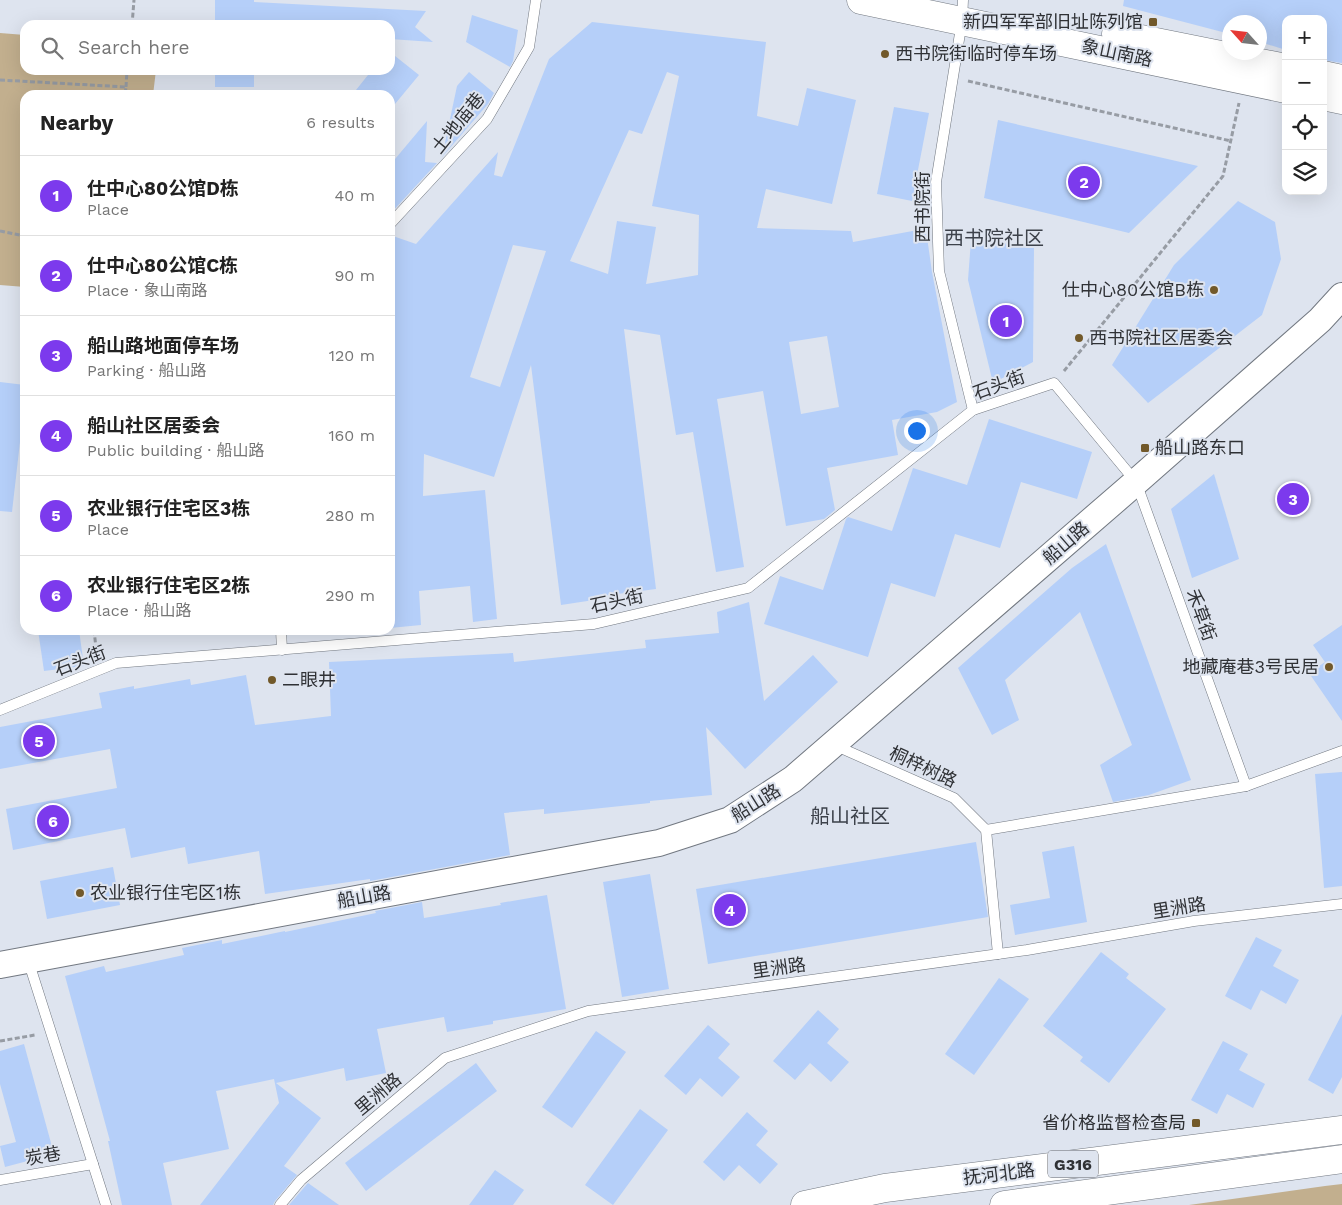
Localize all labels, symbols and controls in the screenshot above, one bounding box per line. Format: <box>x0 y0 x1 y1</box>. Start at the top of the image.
place label: 新四军军部旧址陈列馆 <box>963 11 1143 32</box>
north arrow <box>1222 15 1267 60</box>
map controls <box>1282 15 1327 195</box>
button: + <box>1282 15 1327 60</box>
marker: 新四军军部旧址陈列馆 <box>1147 16 1159 28</box>
search box <box>20 20 395 75</box>
icon: search <box>38 34 66 62</box>
street label: 象山南路 <box>1080 35 1155 70</box>
text: Search here <box>78 36 189 59</box>
place label: 西书院街临时停车场 <box>895 43 1057 64</box>
marker: 西书院街临时停车场 <box>879 48 891 60</box>
button: − <box>1282 60 1327 105</box>
street label: 土地庙巷 <box>427 88 488 157</box>
button: locate <box>1282 105 1327 150</box>
text: Nearby <box>40 110 113 135</box>
text: 6 results <box>306 113 375 132</box>
button: layers <box>1282 150 1327 195</box>
pin: 2 <box>1068 163 1100 201</box>
street label: 西书院街 <box>912 171 933 243</box>
text: 仕中心80公馆D栋 <box>87 177 239 200</box>
text: 1 <box>53 186 59 205</box>
text: 40 m <box>335 186 375 205</box>
text: Place <box>87 200 129 219</box>
district label: 西书院社区 <box>944 226 1044 250</box>
text: 仕中心80公馆C栋 <box>87 254 238 277</box>
text: 2 <box>51 266 61 285</box>
text: 90 m <box>334 266 375 285</box>
place label: 仕中心80公馆B栋 <box>1062 279 1204 300</box>
text: Place · 象山南路 <box>87 281 207 300</box>
marker: 仕中心80公馆B栋 <box>1208 284 1220 296</box>
pin: 1 <box>990 302 1022 340</box>
place label: 西书院社区居委会 <box>1089 327 1233 348</box>
marker: 西书院社区居委会 <box>1073 332 1085 344</box>
text: 船山路地面停车场 <box>87 334 239 357</box>
text: 3 <box>51 346 61 365</box>
text: 120 m <box>329 346 375 365</box>
text: Parking · 船山路 <box>87 361 207 380</box>
street label: 石头街 <box>970 365 1028 404</box>
text: 船山社区居委会 <box>87 414 220 437</box>
your location <box>904 418 930 444</box>
text: 4 <box>51 426 61 445</box>
text: 160 m <box>328 426 375 445</box>
place label: 船山路东口 <box>1155 437 1245 458</box>
text: Public building · 船山路 <box>87 441 265 460</box>
marker: 船山路东口 <box>1139 442 1151 454</box>
pin: 3 <box>1277 480 1309 518</box>
text: 农业银行住宅区3栋 <box>87 497 250 520</box>
text: 5 <box>51 506 61 525</box>
text: 280 m <box>325 506 375 525</box>
street label: 船山路 <box>1038 517 1093 568</box>
text: Place <box>87 520 129 539</box>
text: 农业银行住宅区2栋 <box>87 574 250 597</box>
street label: 石头街 <box>588 585 645 616</box>
text: 6 <box>51 586 61 605</box>
text: 290 m <box>325 586 375 605</box>
street label: 禾草街 <box>1182 586 1221 644</box>
text: Place · 船山路 <box>87 601 191 620</box>
street label: 石头街 <box>51 641 109 680</box>
place label: 地藏庵巷3号民居 <box>1183 656 1319 677</box>
marker: 地藏庵巷3号民居 <box>1323 661 1335 673</box>
place label: 二眼井 <box>282 669 336 690</box>
marker: 二眼井 <box>266 674 278 686</box>
pin: 5 <box>23 722 55 760</box>
street label: 桐梓树路 <box>886 742 960 791</box>
street label: 船山路 <box>727 779 784 826</box>
pin: 6 <box>37 802 69 840</box>
district label: 船山社区 <box>810 804 890 828</box>
street label: 船山路 <box>336 881 392 912</box>
place label: 农业银行住宅区1栋 <box>90 882 241 903</box>
marker: 农业银行住宅区1栋 <box>74 887 86 899</box>
pin: 4 <box>714 891 746 929</box>
street label: 里洲路 <box>1151 893 1207 922</box>
street label: 里洲路 <box>751 953 807 982</box>
street label: 里洲路 <box>350 1068 405 1119</box>
place label: 省价格监督检查局 <box>1042 1112 1186 1133</box>
marker: 省价格监督检查局 <box>1190 1117 1202 1129</box>
street label: 炭巷 <box>23 1142 62 1169</box>
road number: G316 <box>1048 1150 1098 1178</box>
street label: 抚河北路 <box>962 1159 1036 1188</box>

